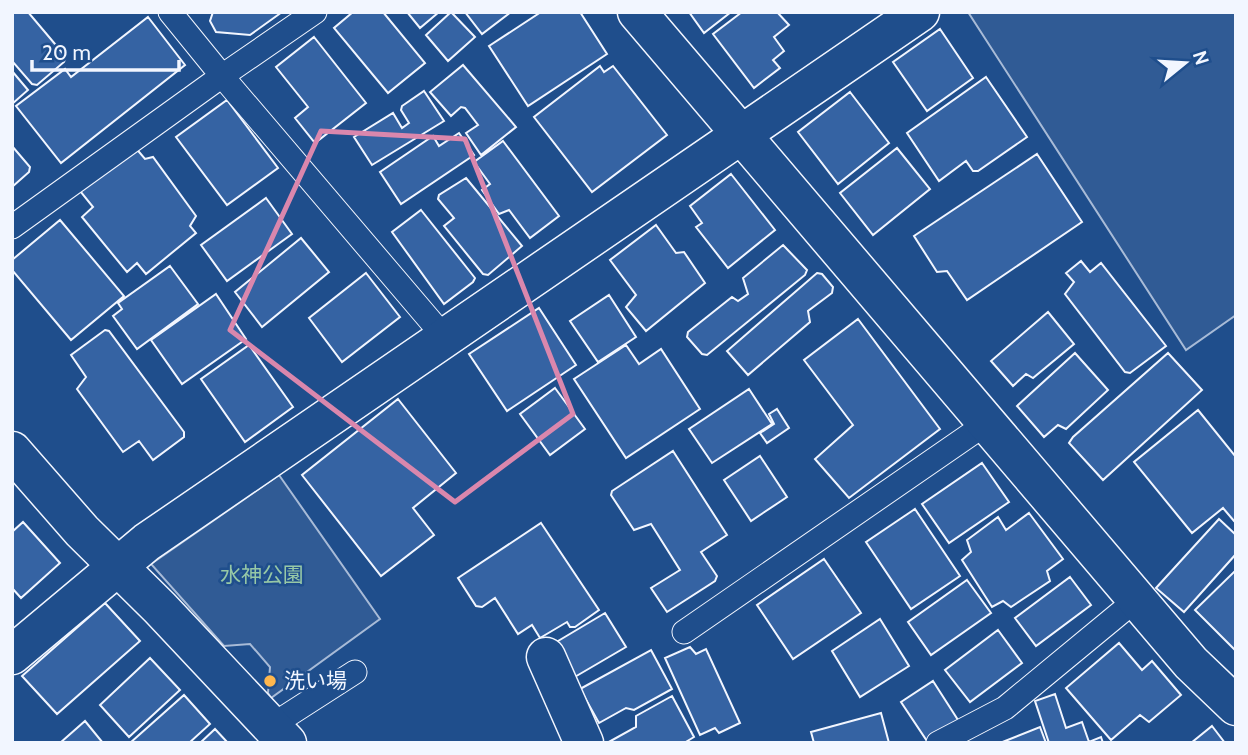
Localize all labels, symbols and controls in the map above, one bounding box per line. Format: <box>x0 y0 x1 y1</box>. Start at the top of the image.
scale bar <box>32 28 178 72</box>
north arrow <box>1150 28 1220 98</box>
text: 20 m <box>42 40 91 65</box>
text: N <box>1188 48 1214 68</box>
park label: 水神公園 <box>220 562 304 587</box>
place label: 洗い場 <box>284 668 347 693</box>
marker: 洗い場 <box>262 673 278 689</box>

